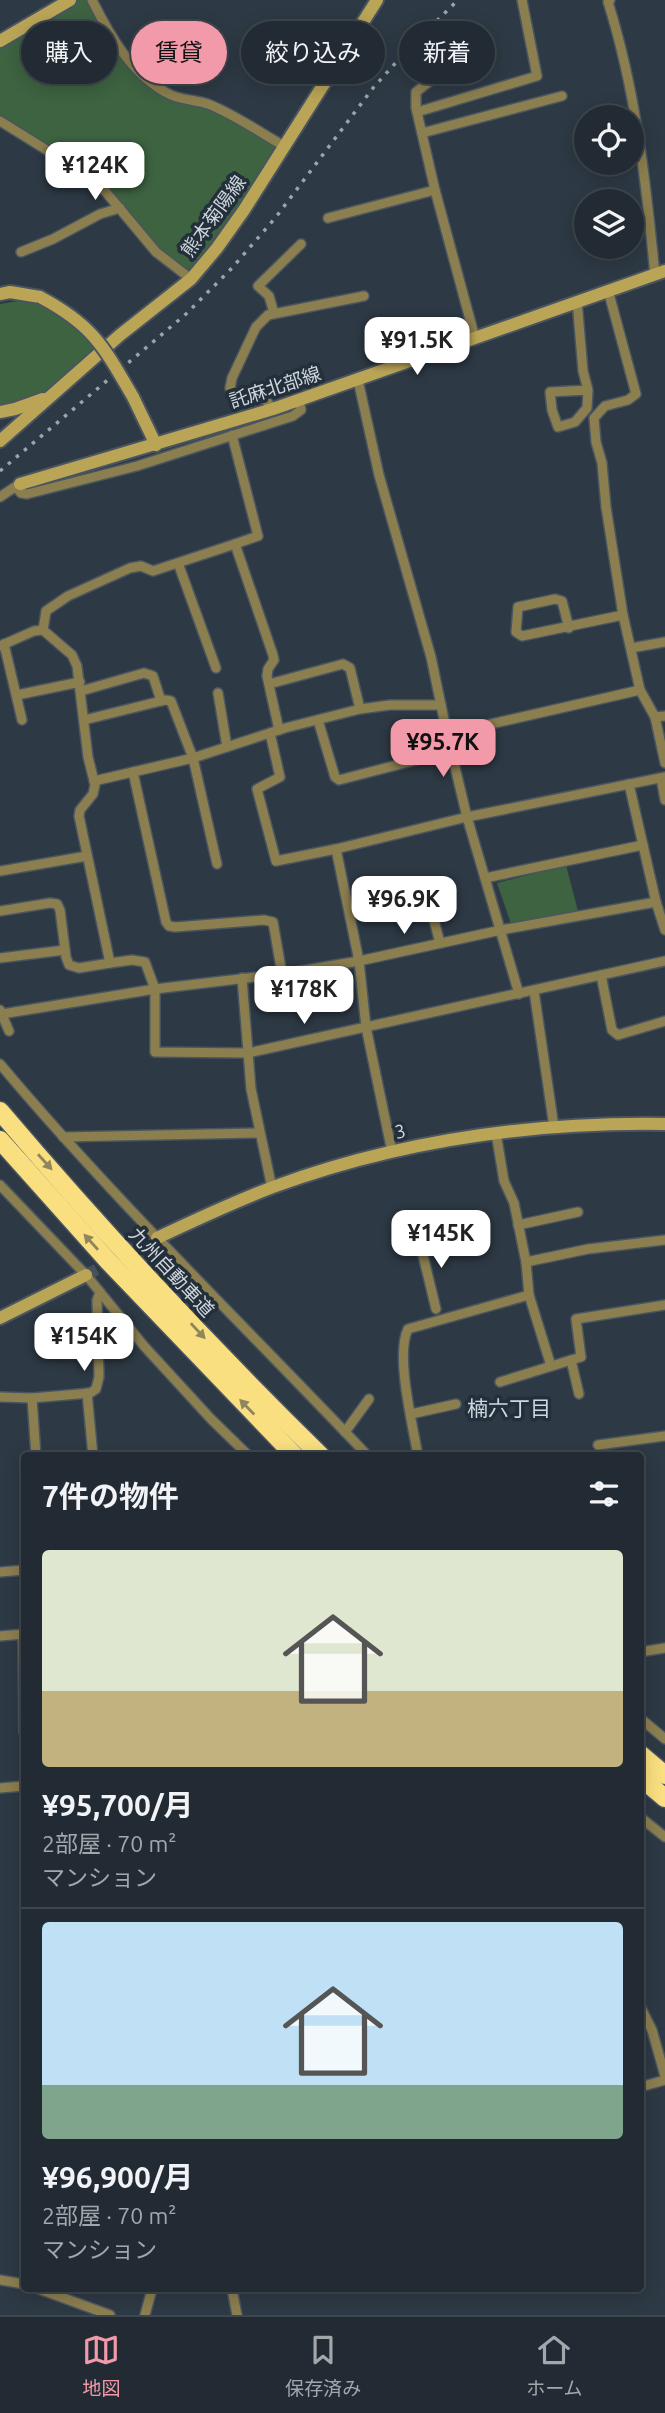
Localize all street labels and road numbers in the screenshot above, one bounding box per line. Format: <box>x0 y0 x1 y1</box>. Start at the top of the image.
street label: 熊本菊陽線 <box>176 171 250 261</box>
street label: 託麻北部線 <box>226 362 324 412</box>
street label: 3 <box>392 1119 408 1143</box>
street label: 九州自動車道 <box>125 1223 219 1321</box>

